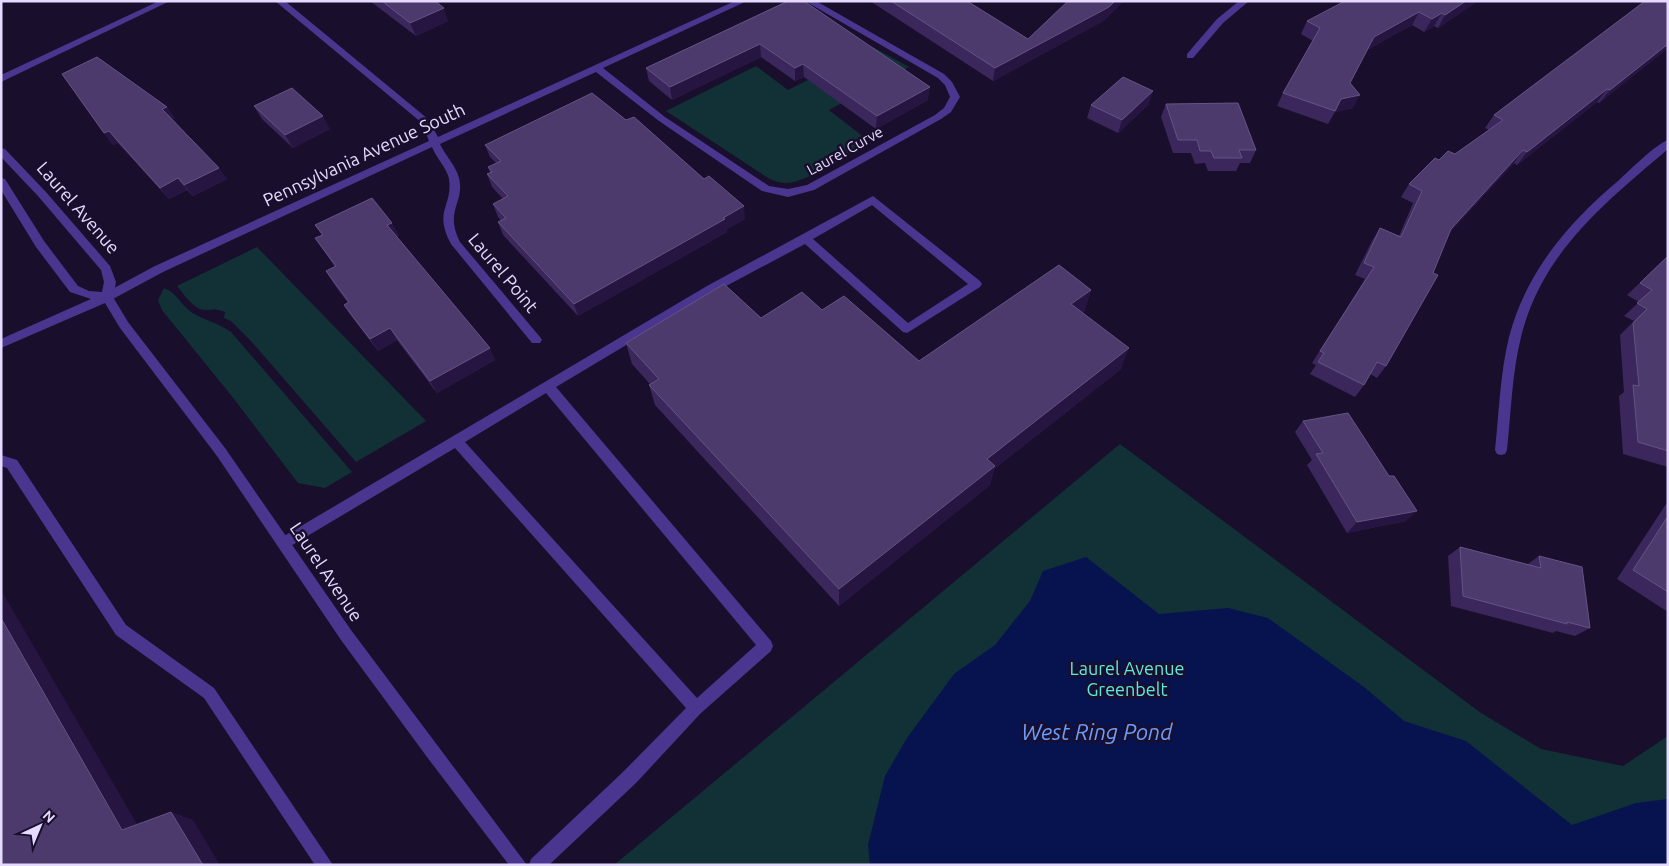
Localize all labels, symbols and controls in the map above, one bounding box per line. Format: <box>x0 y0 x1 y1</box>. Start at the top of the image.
street label: Pennsylvania Avenue South <box>259 98 468 210</box>
street label: Laurel Curve <box>804 123 886 178</box>
street label: Laurel Avenue <box>34 157 124 257</box>
street label: Laurel Point <box>465 229 543 316</box>
street label: Laurel Avenue <box>286 518 367 625</box>
park label: Laurel Avenue Greenbelt <box>1070 658 1184 699</box>
water label: West Ring Pond <box>1022 719 1173 744</box>
north arrow <box>15 801 65 851</box>
text: N <box>40 807 58 826</box>

